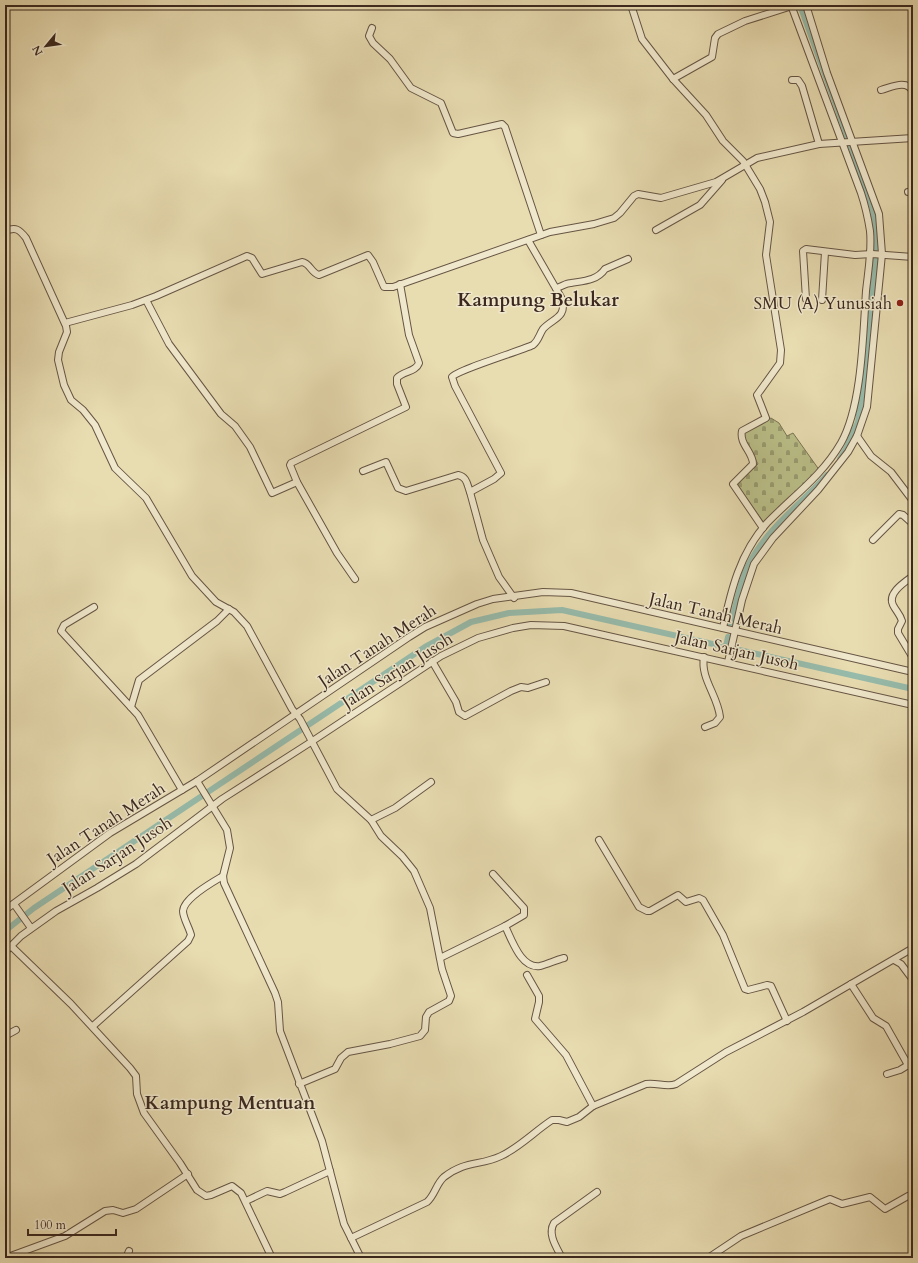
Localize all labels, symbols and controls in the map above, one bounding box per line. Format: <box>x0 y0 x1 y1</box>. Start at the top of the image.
north arrow <box>26 26 66 66</box>
text: N <box>29 42 47 58</box>
district label: Kampung Belukar <box>457 287 619 313</box>
place label: SMU (A) Yunusiah <box>753 292 893 315</box>
marker: SMU (A) Yunusiah <box>895 298 905 308</box>
street label: Jalan Tanah Merah <box>644 586 786 640</box>
street label: Jalan Tanah Merah <box>311 598 441 694</box>
street label: Jalan Sarjan Jusoh <box>670 624 802 676</box>
street label: Jalan Sarjan Jusoh <box>335 627 458 715</box>
street label: Jalan Tanah Merah <box>40 776 170 872</box>
street label: Jalan Sarjan Jusoh <box>55 811 177 901</box>
district label: Kampung Mentuan <box>145 1090 316 1116</box>
scale bar <box>28 1211 116 1237</box>
text: 100 m <box>34 1217 67 1233</box>

